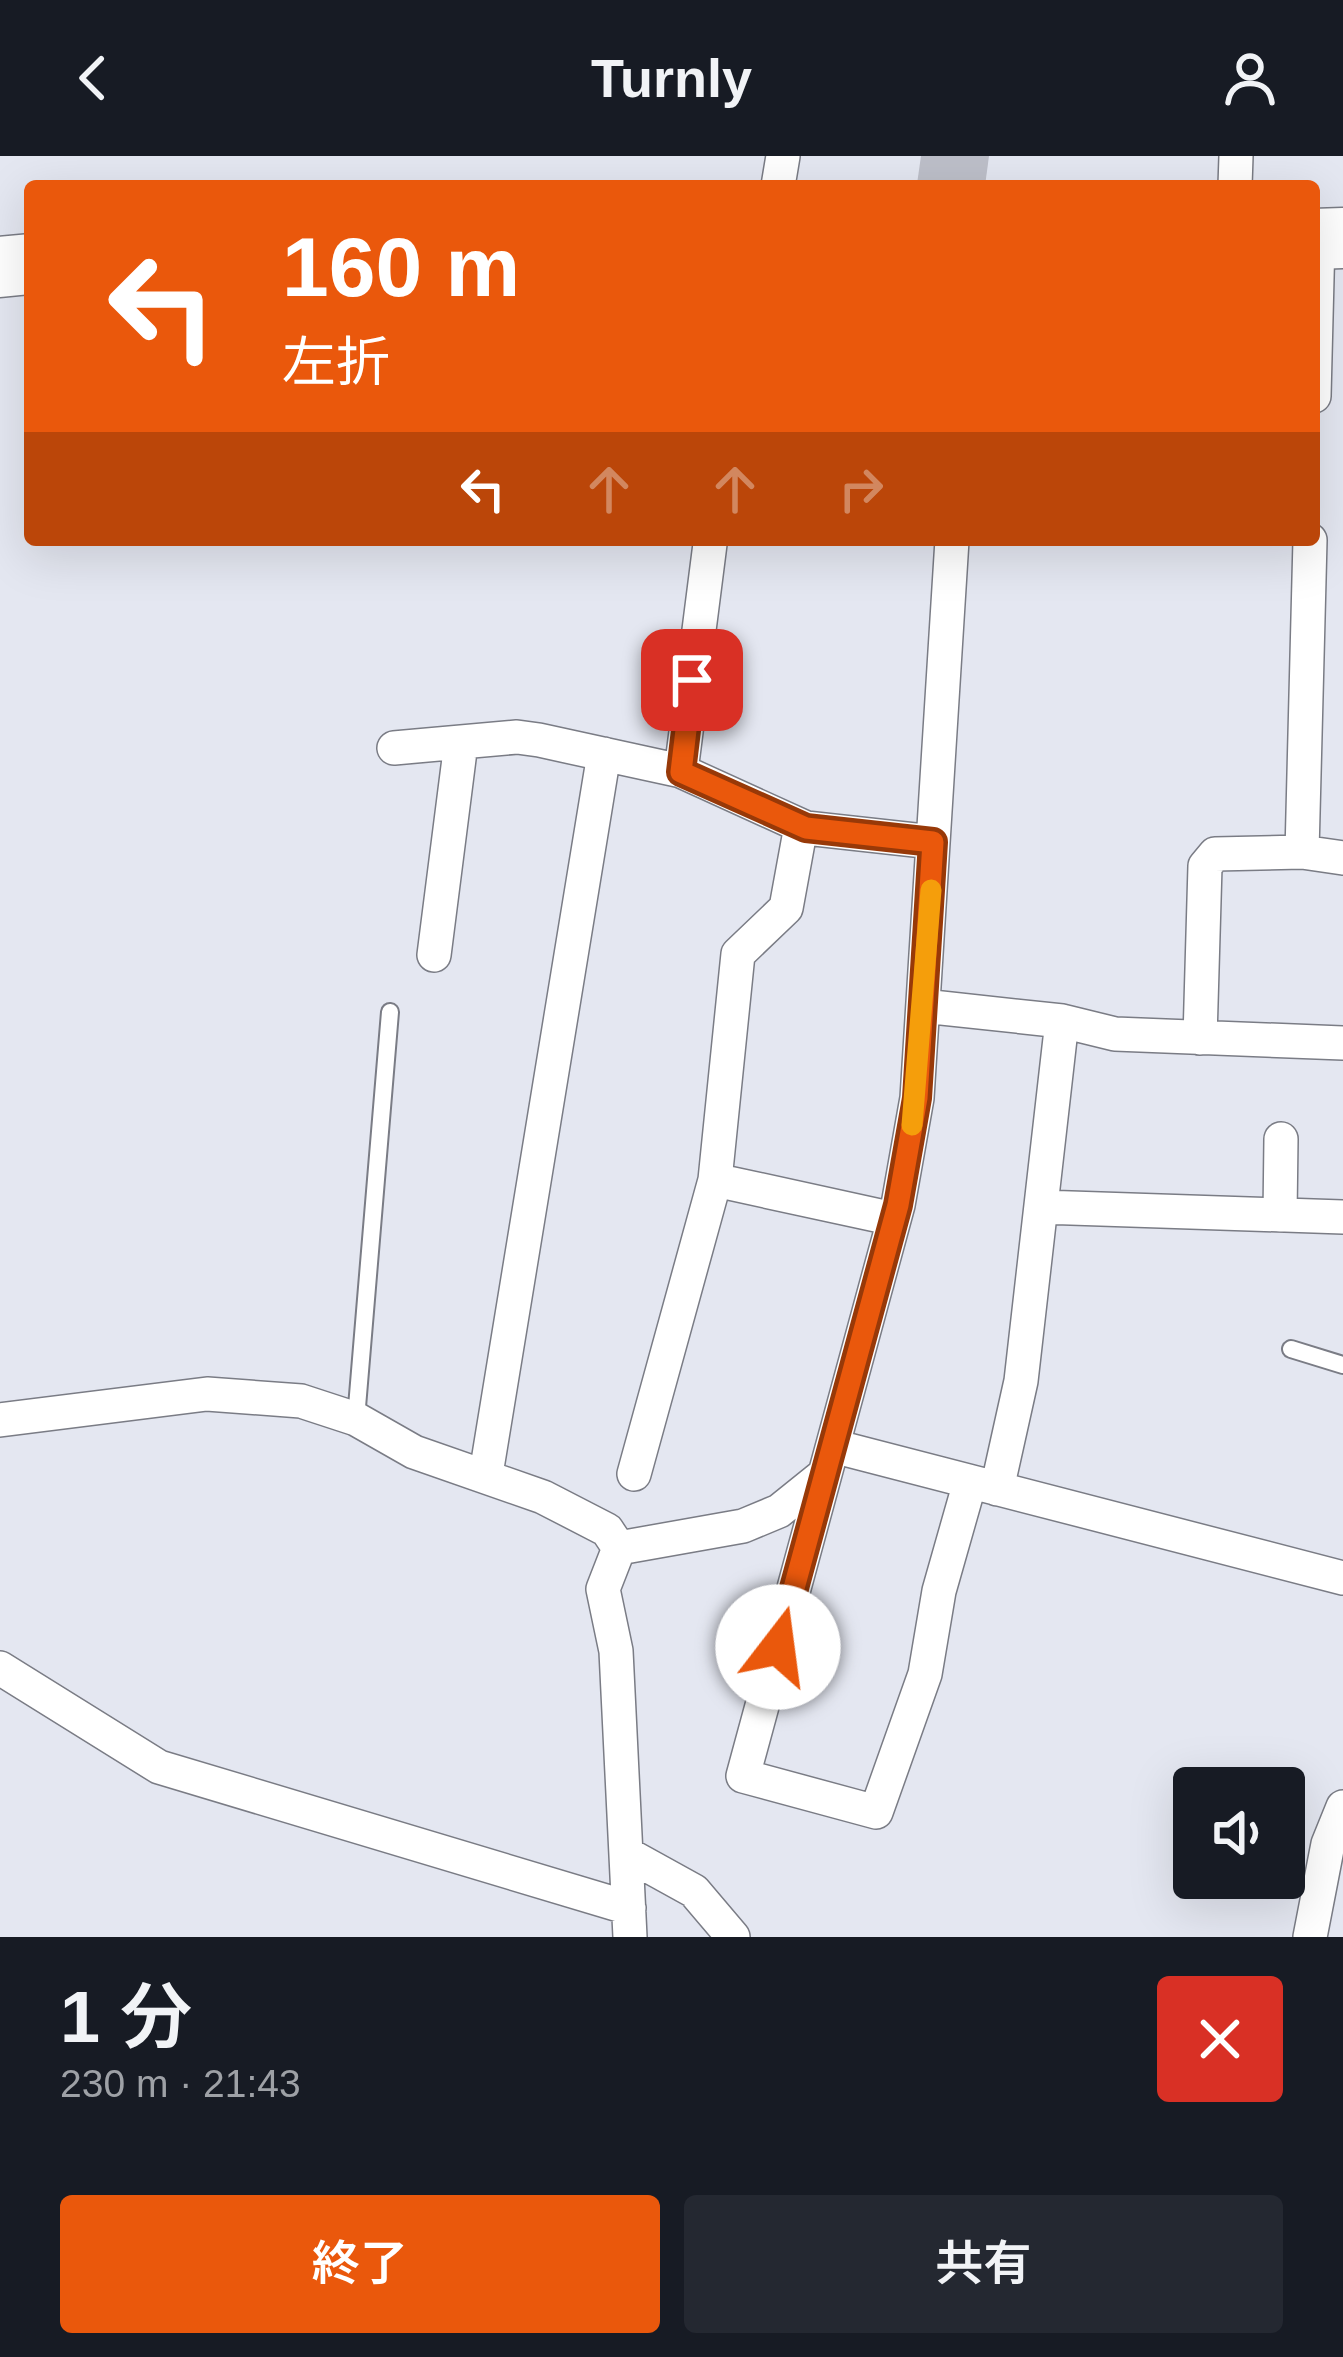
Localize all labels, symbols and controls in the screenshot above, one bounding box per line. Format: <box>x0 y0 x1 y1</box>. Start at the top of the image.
icon: back <box>60 45 126 111</box>
icon: person <box>1217 45 1283 111</box>
text: Turnly <box>591 48 752 108</box>
text: 160 m <box>282 220 520 314</box>
icon: left <box>84 228 240 384</box>
text: 左折 <box>282 332 390 392</box>
icon: left <box>450 456 516 522</box>
icon: ahead <box>576 456 642 522</box>
icon: ahead <box>702 456 768 522</box>
icon: right <box>828 456 894 522</box>
pin <box>641 629 743 731</box>
icon: arrive <box>659 647 725 713</box>
position arrow <box>715 1584 841 1710</box>
map controls <box>1173 1767 1305 1899</box>
button: sound <box>1173 1767 1305 1899</box>
button: close <box>1157 1976 1283 2102</box>
text: 1 分 <box>60 1977 192 2057</box>
text: 230 m · 21:43 <box>60 2062 301 2105</box>
button: 終了 <box>60 2195 660 2333</box>
button: 共有 <box>684 2195 1283 2333</box>

